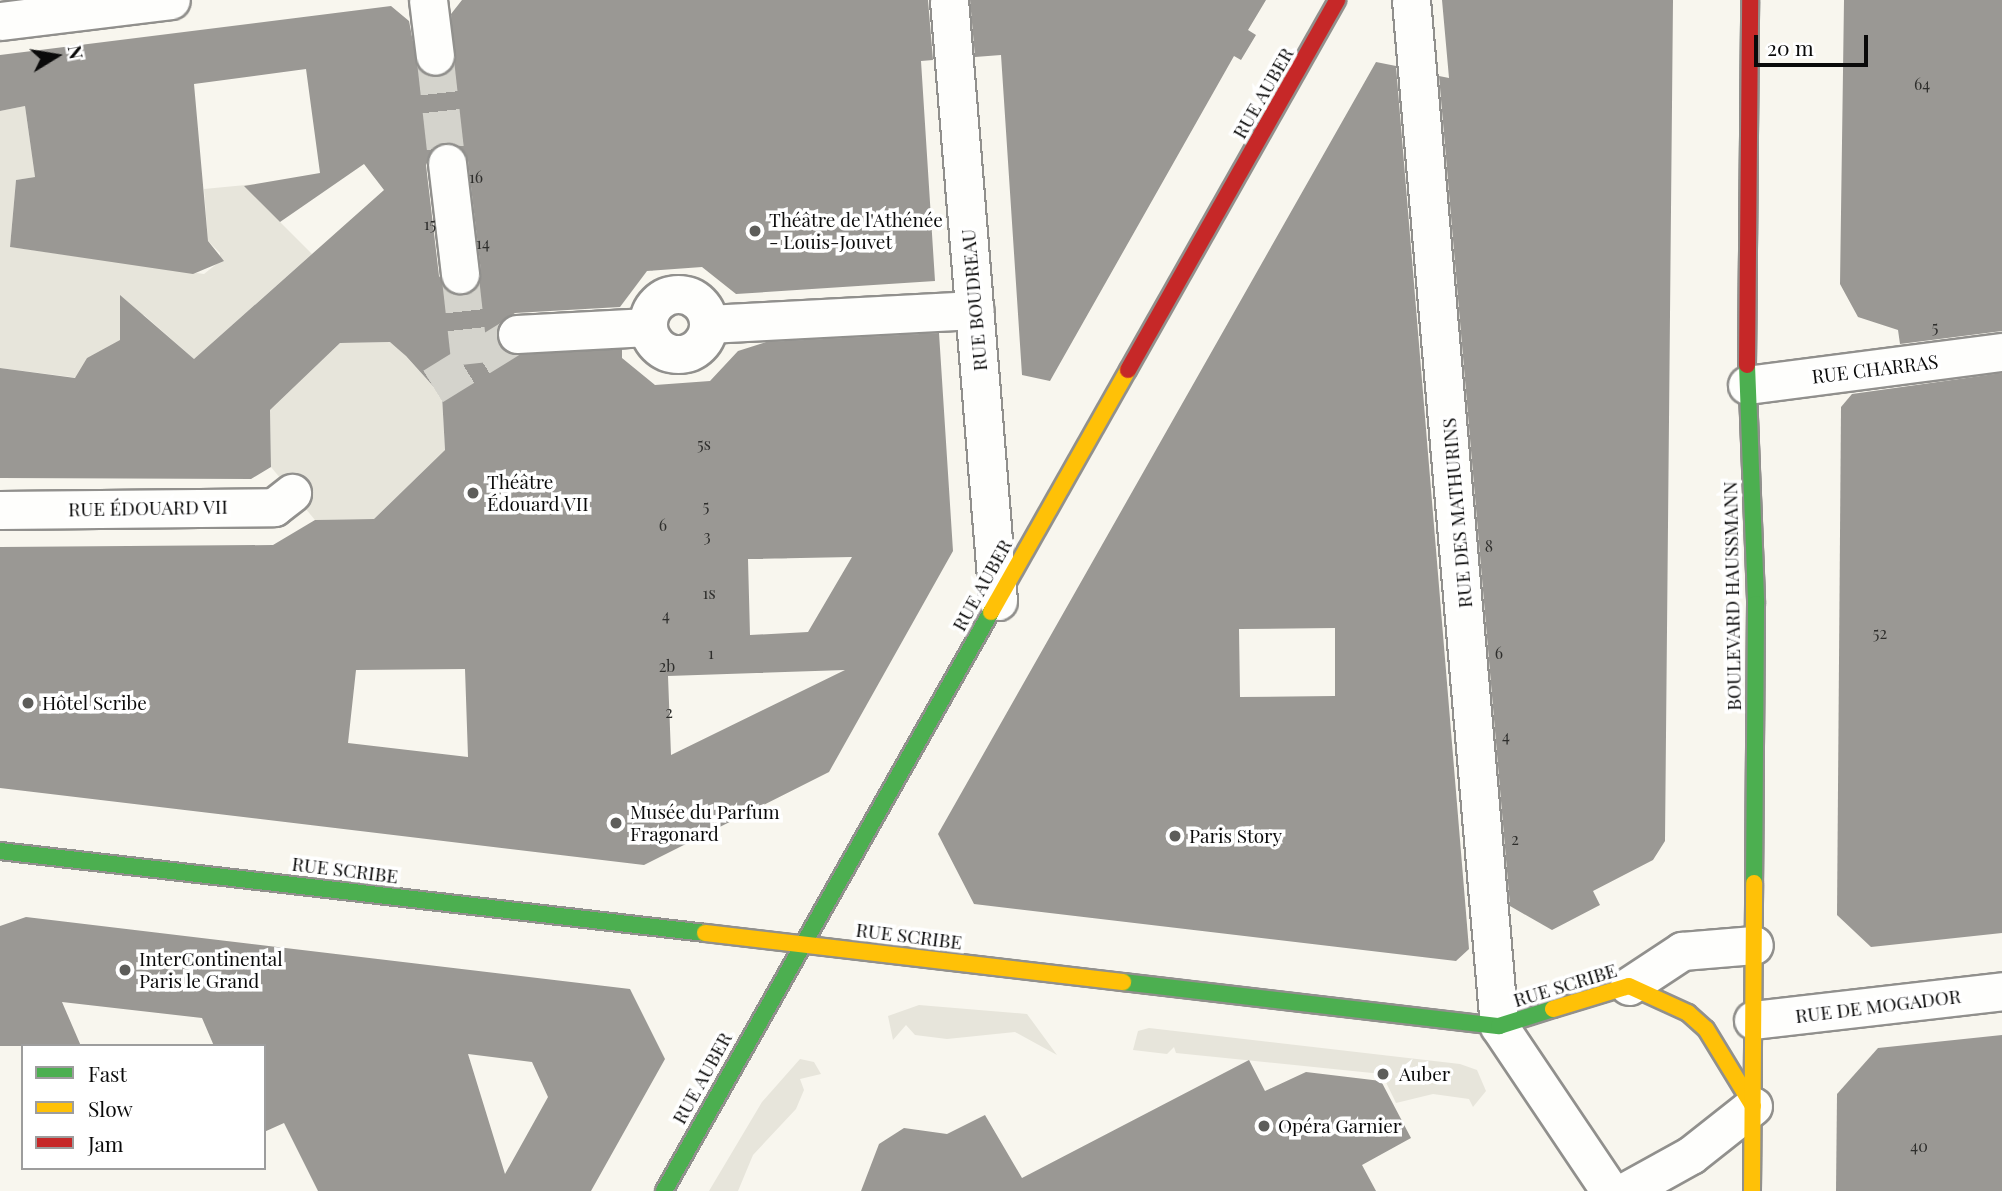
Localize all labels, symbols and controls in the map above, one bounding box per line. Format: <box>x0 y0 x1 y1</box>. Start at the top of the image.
north arrow <box>21 21 91 91</box>
scale bar <box>1757 21 1871 65</box>
text: 20 m <box>1767 33 1814 61</box>
text: N <box>63 43 91 61</box>
street label: RUE AUBER <box>1228 43 1298 143</box>
house number: 64 <box>1914 74 1930 94</box>
house number: 16 <box>469 167 483 187</box>
place label: Théâtre de l'Athénée - Louis-Jouvet <box>769 209 944 253</box>
house number: 15 <box>424 214 436 234</box>
marker: Théâtre de l'Athénée - Louis-Jouvet <box>747 223 763 239</box>
street label: RUE BOUDREAU <box>956 228 992 372</box>
house number: 14 <box>476 233 490 253</box>
house number: 5 <box>1932 317 1938 337</box>
street label: RUE CHARRAS <box>1810 350 1940 388</box>
street label: RUE DES MATHURINS <box>1437 417 1477 609</box>
house number: 5s <box>697 434 711 454</box>
place label: Théâtre Édouard VII <box>487 471 589 515</box>
street label: BOULEVARD HAUSSMANN <box>1719 481 1745 711</box>
marker: Théâtre Édouard VII <box>465 485 481 501</box>
street label: RUE ÉDOUARD VII <box>68 495 228 521</box>
house number: 5 <box>703 496 709 516</box>
house number: 6 <box>659 515 667 535</box>
house number: 3 <box>703 526 711 546</box>
street label: RUE AUBER <box>947 535 1017 635</box>
house number: 8 <box>1485 536 1493 556</box>
house number: 1s <box>702 583 716 603</box>
house number: 4 <box>662 605 670 625</box>
house number: 52 <box>1873 623 1887 643</box>
house number: 1 <box>708 643 714 663</box>
house number: 6 <box>1495 643 1503 663</box>
house number: 2b <box>659 656 675 676</box>
place label: Hôtel Scribe <box>42 692 147 714</box>
marker: Hôtel Scribe <box>20 695 36 711</box>
house number: 2 <box>665 702 673 722</box>
house number: 4 <box>1502 726 1510 746</box>
place label: Musée du Parfum Fragonard <box>630 801 780 845</box>
marker: Musée du Parfum Fragonard <box>608 815 624 831</box>
place label: Paris Story <box>1189 825 1282 847</box>
marker: Paris Story <box>1167 828 1183 844</box>
house number: 2 <box>1511 829 1519 849</box>
street label: RUE SCRIBE <box>291 852 399 888</box>
street label: RUE SCRIBE <box>855 918 963 954</box>
place label: InterContinental Paris le Grand <box>139 948 283 992</box>
street label: RUE SCRIBE <box>1511 958 1619 1012</box>
marker: InterContinental Paris le Grand <box>117 962 133 978</box>
street label: RUE DE MOGADOR <box>1794 985 1962 1027</box>
street label: RUE AUBER <box>667 1028 737 1128</box>
legend <box>21 1044 266 1170</box>
text: Fast <box>88 1059 127 1087</box>
place label: Auber <box>1399 1063 1450 1085</box>
marker: Auber <box>1373 1064 1393 1084</box>
text: Slow <box>88 1094 133 1122</box>
place label: Opéra Garnier <box>1278 1115 1402 1137</box>
marker: Opéra Garnier <box>1256 1118 1272 1134</box>
text: Jam <box>88 1129 124 1157</box>
house number: 40 <box>1910 1136 1928 1156</box>

